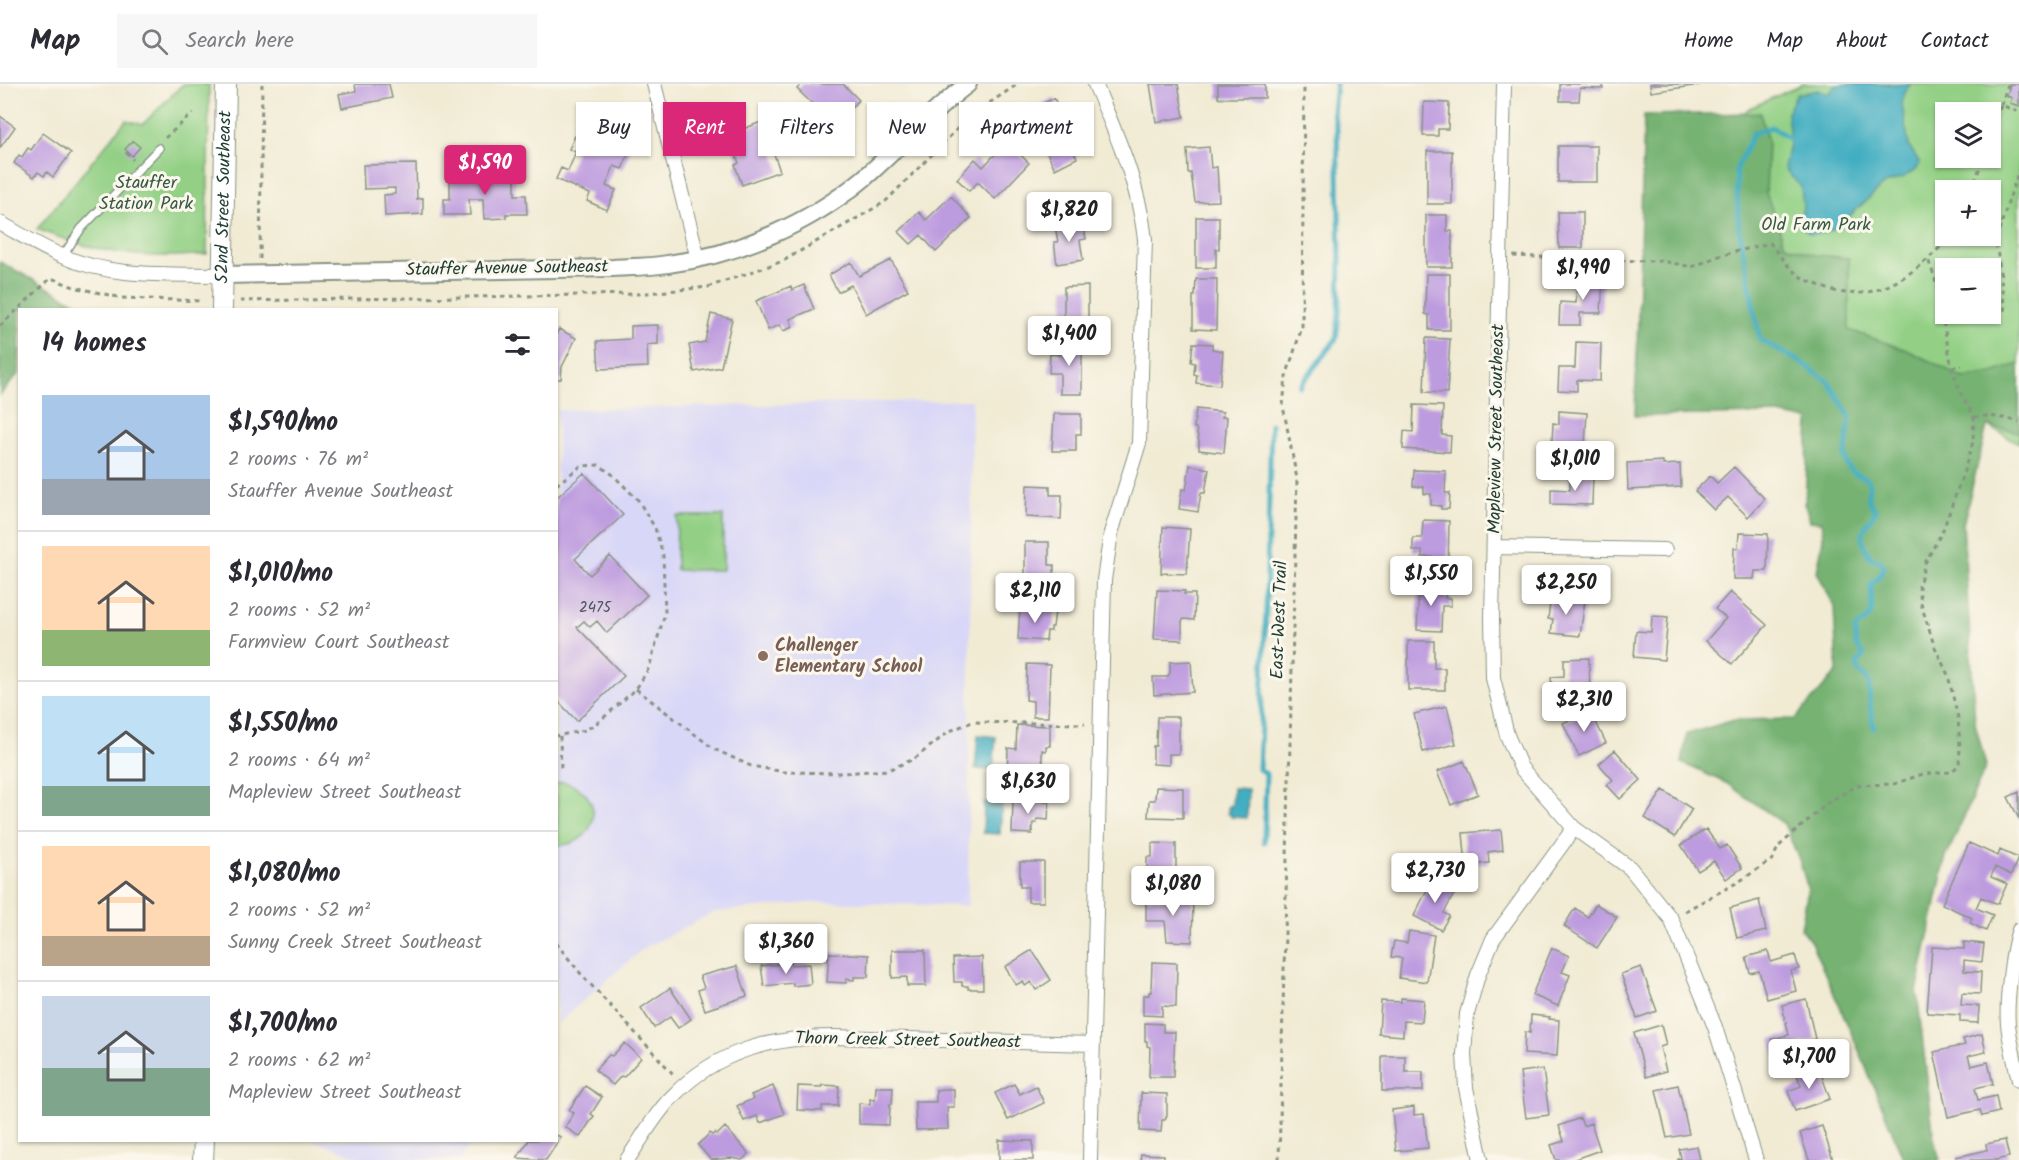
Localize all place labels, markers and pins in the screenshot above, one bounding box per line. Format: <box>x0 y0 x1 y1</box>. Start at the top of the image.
pin: $1,590 <box>436 145 534 196</box>
pin: $1,820 <box>1020 192 1118 243</box>
pin: $1,990 <box>1534 250 1632 301</box>
pin: $1,400 <box>1020 316 1118 367</box>
pin: $1,010 <box>1526 441 1624 492</box>
pin: $1,550 <box>1382 556 1480 607</box>
pin: $2,250 <box>1517 565 1615 616</box>
pin: $2,110 <box>986 573 1084 624</box>
place label: Challenger Elementary School <box>775 632 922 682</box>
marker: Challenger Elementary School <box>756 649 770 663</box>
pin: $2,310 <box>1535 682 1633 733</box>
pin: $1,630 <box>979 764 1077 815</box>
pin: $2,730 <box>1386 853 1484 904</box>
pin: $1,080 <box>1124 866 1222 917</box>
pin: $1,360 <box>737 924 835 975</box>
pin: $1,700 <box>1760 1039 1858 1090</box>

